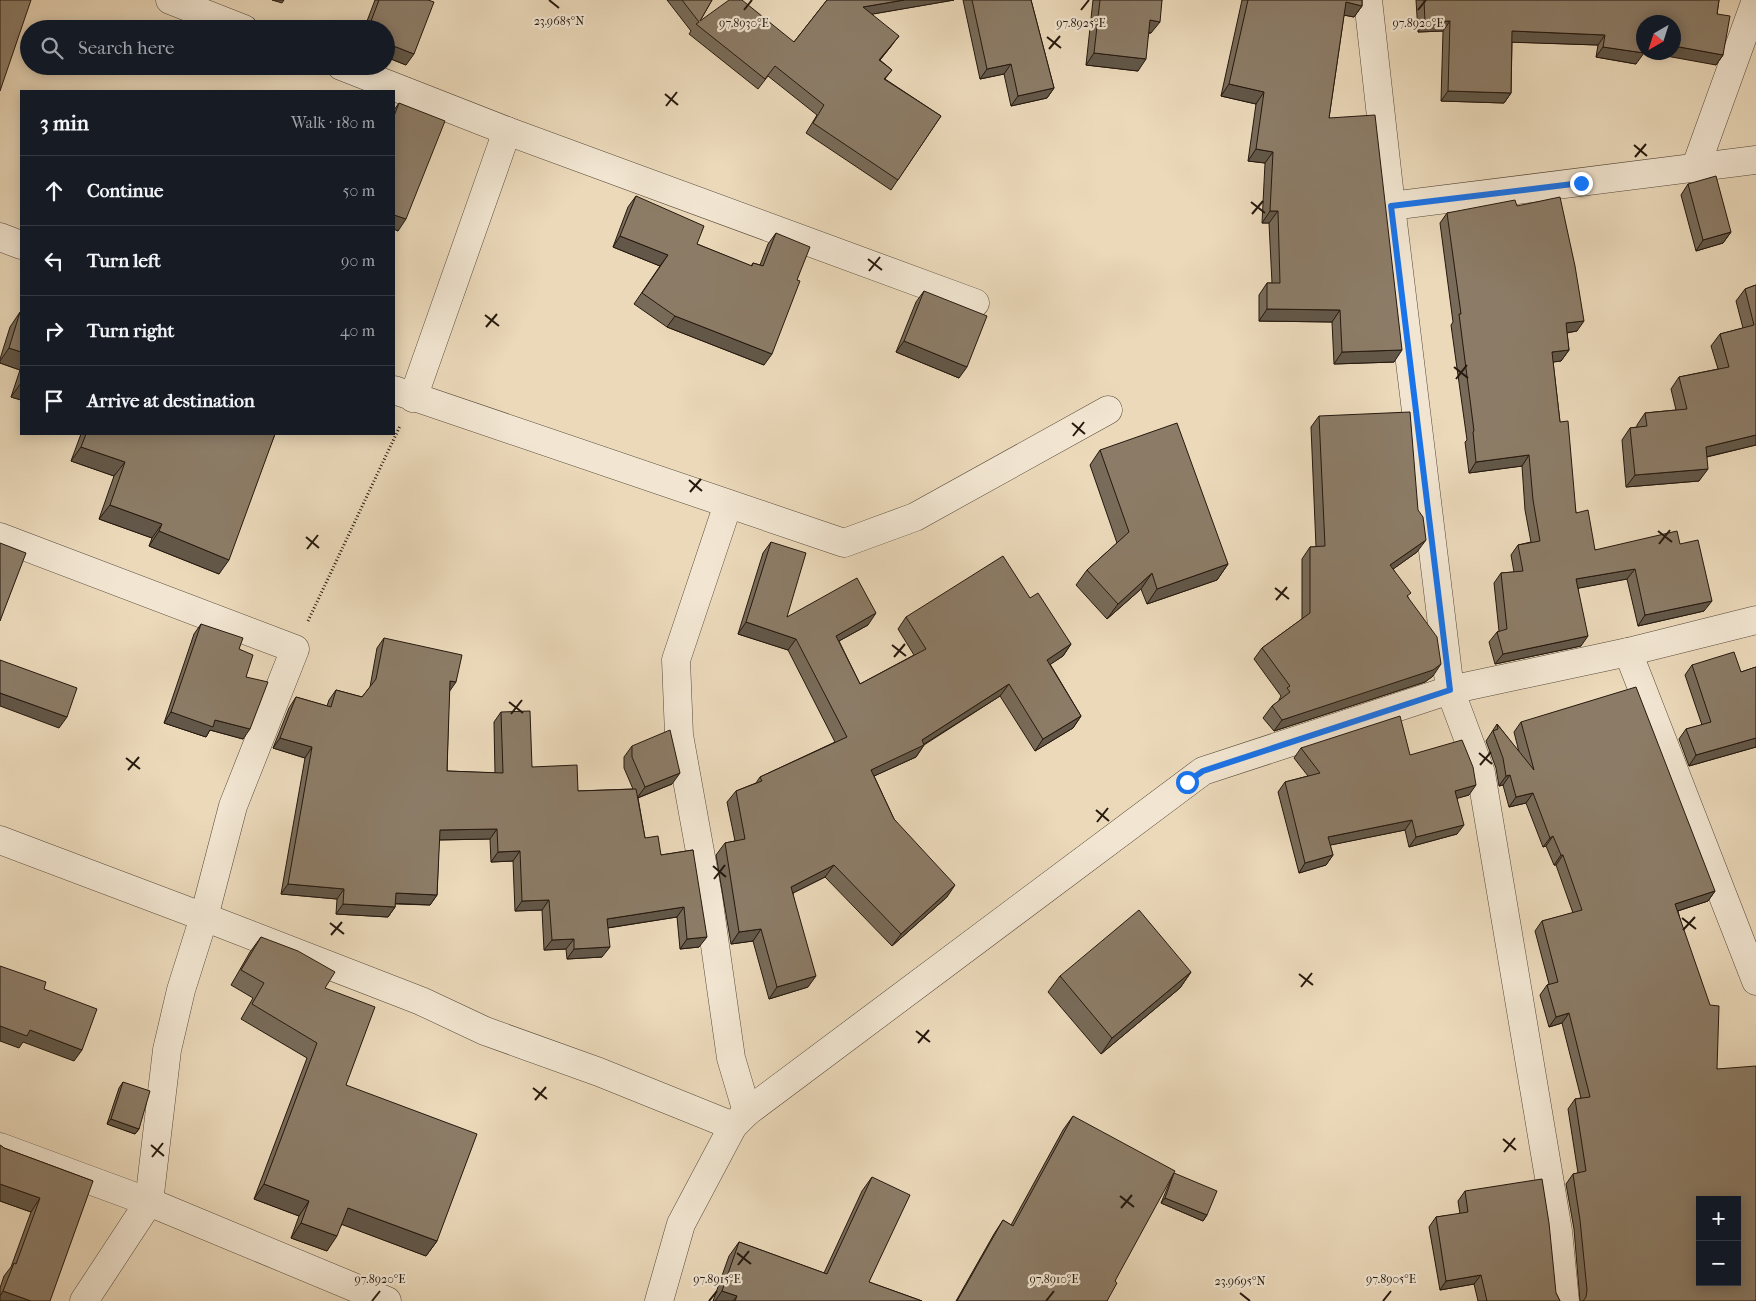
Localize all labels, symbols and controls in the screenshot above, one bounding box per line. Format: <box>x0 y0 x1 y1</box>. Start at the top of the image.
text: 23.9685°N <box>534 14 584 28</box>
north arrow <box>1636 15 1681 60</box>
text: 97.8930°E <box>719 16 769 30</box>
text: 97.8925°E <box>1056 16 1106 30</box>
text: 97.8920°E <box>1392 16 1444 30</box>
search box <box>20 20 395 75</box>
icon: search <box>38 34 66 62</box>
text: Search here <box>78 37 174 59</box>
text: 3 min <box>40 111 89 135</box>
text: Walk · 180 m <box>291 113 375 132</box>
route end <box>1570 172 1593 195</box>
icon: ahead <box>40 177 68 205</box>
text: Continue <box>87 180 163 202</box>
text: 50 m <box>343 181 375 200</box>
icon: left <box>40 247 68 275</box>
text: Turn left <box>87 250 161 272</box>
text: 90 m <box>341 251 375 270</box>
icon: right <box>40 317 68 345</box>
text: Turn right <box>87 320 174 342</box>
text: 40 m <box>340 321 375 340</box>
icon: arrive <box>40 387 68 415</box>
text: Arrive at destination <box>87 390 255 412</box>
route start <box>1176 771 1199 794</box>
map controls <box>1696 1196 1741 1286</box>
button: + <box>1696 1196 1741 1241</box>
button: − <box>1696 1241 1741 1286</box>
text: 97.8920°E <box>354 1272 406 1286</box>
text: 97.8915°E <box>693 1272 741 1286</box>
text: 97.8910°E <box>1029 1272 1079 1286</box>
text: 97.8905°E <box>1366 1272 1416 1286</box>
text: 23.9695°N <box>1215 1274 1266 1288</box>

